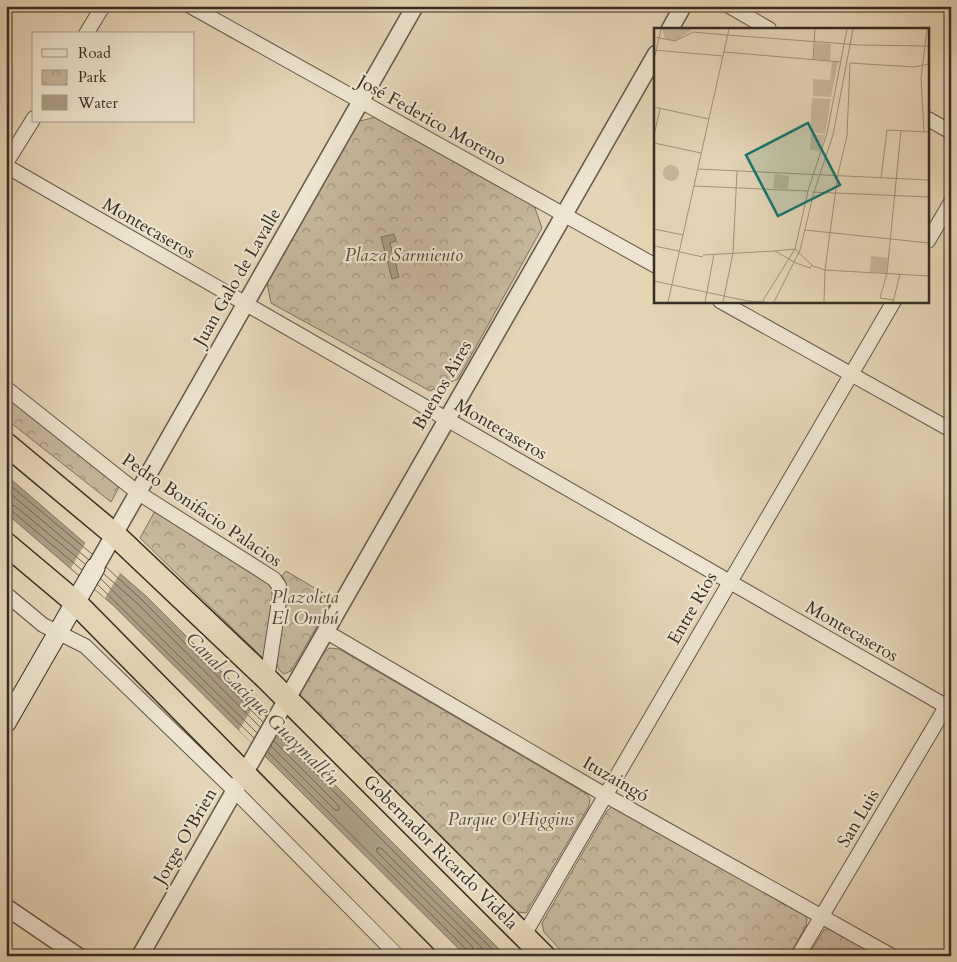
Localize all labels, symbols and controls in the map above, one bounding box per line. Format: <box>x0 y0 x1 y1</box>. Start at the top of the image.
inset map <box>654 28 930 302</box>
legend <box>32 32 195 122</box>
text: Road <box>78 43 111 63</box>
text: Park <box>78 67 107 87</box>
street label: José Federico Moreno <box>350 68 511 172</box>
text: Water <box>77 93 119 113</box>
street label: Montecaseros <box>98 192 200 265</box>
street label: Juan Galo de Lavalle <box>186 204 287 353</box>
park label: Plaza Sarmiento <box>345 243 463 268</box>
street label: Buenos Aires <box>407 336 478 435</box>
street label: Montecaseros <box>450 393 552 466</box>
street label: Pedro Bonifacio Palacios <box>117 448 287 573</box>
street label: Entre Ríos <box>662 567 723 649</box>
park label: Plazoleta El Ombú <box>271 585 339 631</box>
street label: Montecaseros <box>801 595 903 668</box>
water label: Canal Cacique Guaymallén <box>180 626 345 792</box>
street label: Ituzaingó <box>578 750 654 809</box>
street label: Gobernador Ricardo Videla <box>358 769 524 935</box>
street label: Jorge O'Brien <box>146 783 223 892</box>
street label: San Luis <box>831 785 886 852</box>
park label: Parque O'Higgins <box>448 807 574 832</box>

